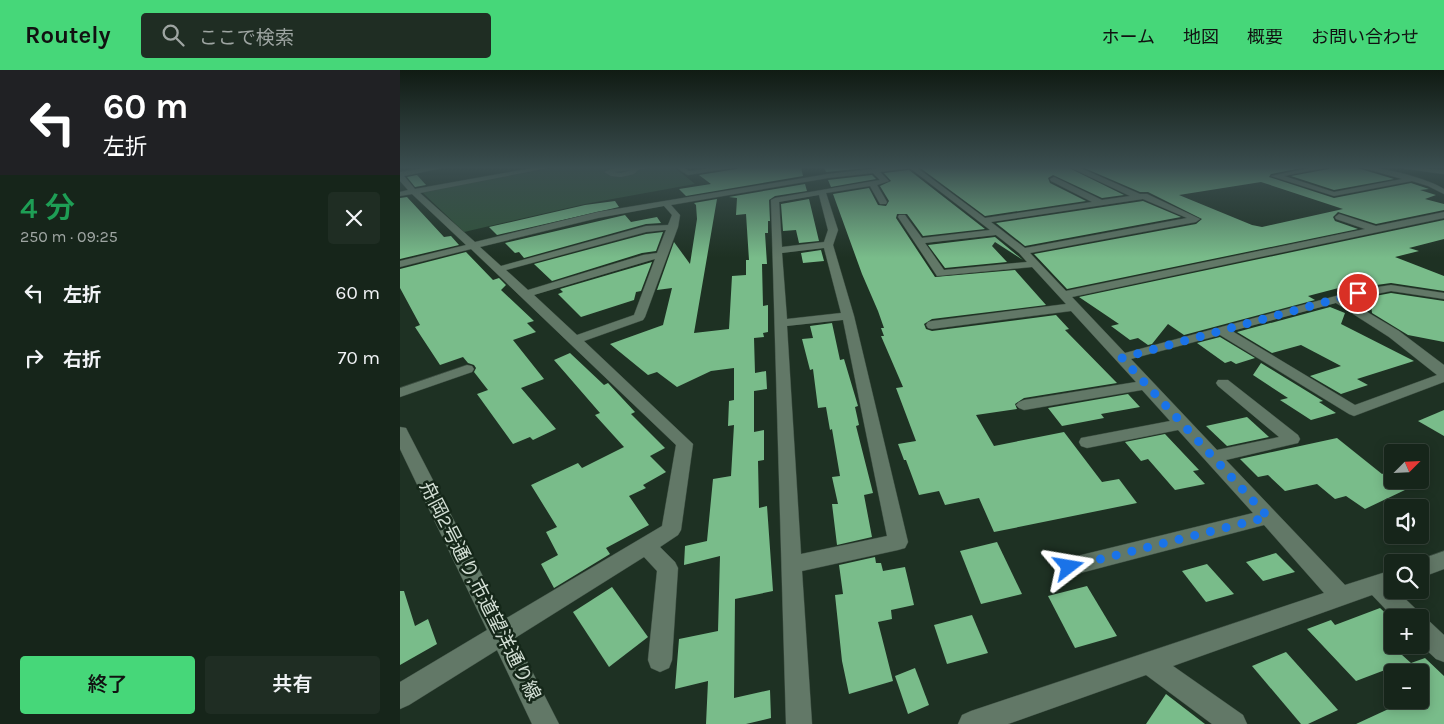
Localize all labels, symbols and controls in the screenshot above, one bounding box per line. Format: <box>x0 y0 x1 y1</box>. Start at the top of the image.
search box <box>141 13 491 58</box>
text: Routely <box>25 21 111 49</box>
icon: search <box>159 21 187 49</box>
text: ホーム <box>1102 26 1155 48</box>
text: 地図 <box>1183 26 1219 48</box>
text: 概要 <box>1247 26 1283 48</box>
text: お問い合わせ <box>1311 26 1419 48</box>
text: ここで検索 <box>199 27 294 49</box>
text: 60 m <box>103 86 188 127</box>
icon: left <box>20 90 85 155</box>
text: 左折 <box>103 134 147 160</box>
text: 4 分 <box>20 190 75 226</box>
button: close <box>328 192 380 244</box>
text: 250 m · 09:25 <box>20 227 118 246</box>
pin <box>1337 272 1379 314</box>
icon: left <box>20 279 48 307</box>
icon: arrive <box>1344 279 1372 307</box>
text: 60 m <box>336 282 380 304</box>
text: 左折 <box>63 284 101 306</box>
icon: right <box>20 344 48 372</box>
text: 70 m <box>338 347 380 369</box>
text: 右折 <box>63 349 101 371</box>
north arrow <box>1384 444 1429 489</box>
map controls <box>1384 444 1429 709</box>
street label: 舟岡2号通り,市道望洋通り線 <box>415 478 545 704</box>
button: sound <box>1384 499 1429 544</box>
position arrow <box>1042 540 1094 592</box>
button: search <box>1384 554 1429 599</box>
button: + <box>1384 609 1429 654</box>
button: 終了 <box>20 656 195 714</box>
button: 共有 <box>205 656 380 714</box>
button: − <box>1384 664 1429 709</box>

